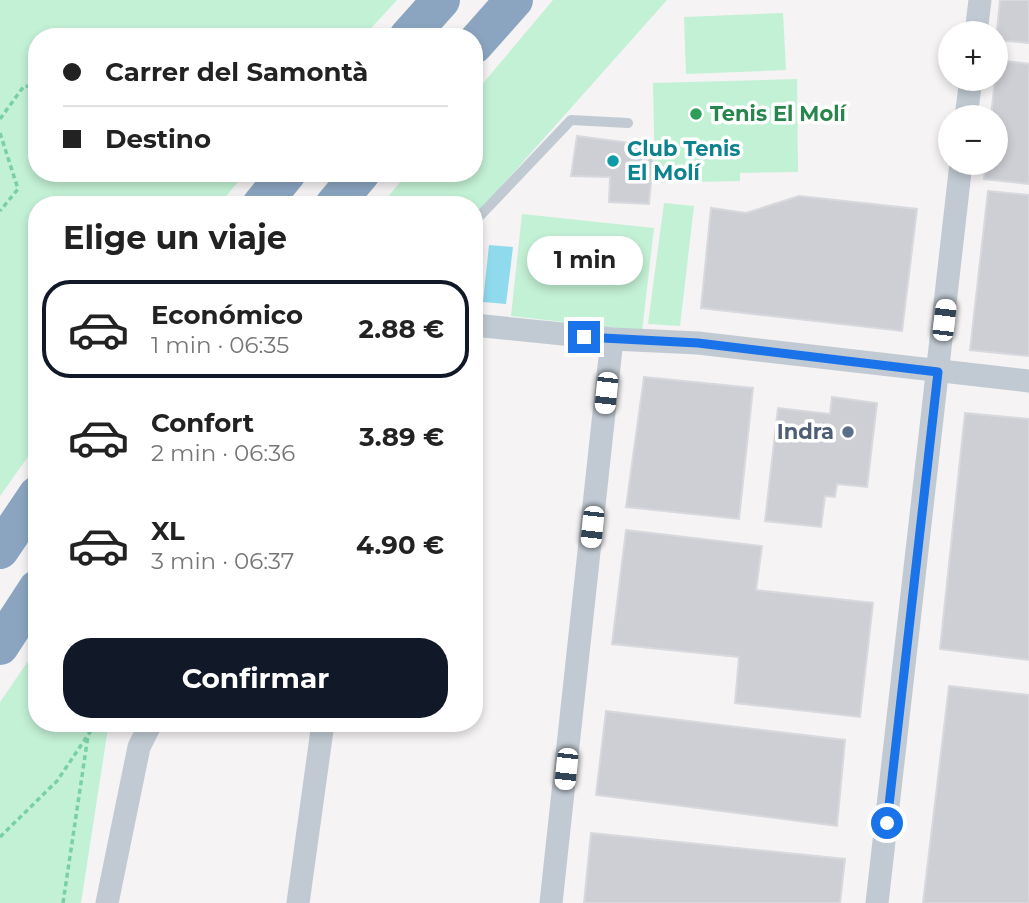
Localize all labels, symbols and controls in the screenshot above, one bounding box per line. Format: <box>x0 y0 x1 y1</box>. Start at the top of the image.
map controls <box>938 21 1008 175</box>
button: + <box>938 21 1008 91</box>
text: Carrer del Samontà <box>105 56 368 88</box>
place label: Tenis El Molí <box>710 101 847 126</box>
button: − <box>938 105 1008 175</box>
marker: Tenis El Molí <box>688 106 704 122</box>
text: Destino <box>105 123 211 155</box>
place label: Club Tenis El Molí <box>627 136 740 185</box>
marker: Club Tenis El Molí <box>605 153 621 169</box>
text: Elige un viaje <box>63 218 287 257</box>
callout: 1 min <box>526 236 642 284</box>
text: 1 min <box>554 246 616 274</box>
icon: car <box>67 298 130 361</box>
car <box>932 298 957 342</box>
text: Económico <box>151 299 303 331</box>
text: 2.88 € <box>359 313 444 345</box>
route end <box>568 321 600 353</box>
text: 1 min · 06:35 <box>151 331 289 359</box>
car <box>594 371 619 415</box>
icon: car <box>67 406 130 469</box>
text: Confort <box>151 407 254 439</box>
place label: Indra <box>777 419 834 444</box>
text: 3.89 € <box>359 421 444 453</box>
marker: Indra <box>840 424 856 440</box>
text: 2 min · 06:36 <box>151 439 295 467</box>
car <box>580 505 605 549</box>
icon: car <box>67 514 130 577</box>
text: XL <box>151 515 185 547</box>
text: 4.90 € <box>356 529 444 561</box>
text: 3 min · 06:37 <box>151 547 294 575</box>
button: Confirmar <box>63 638 448 718</box>
car <box>554 747 579 791</box>
route start <box>871 807 903 839</box>

